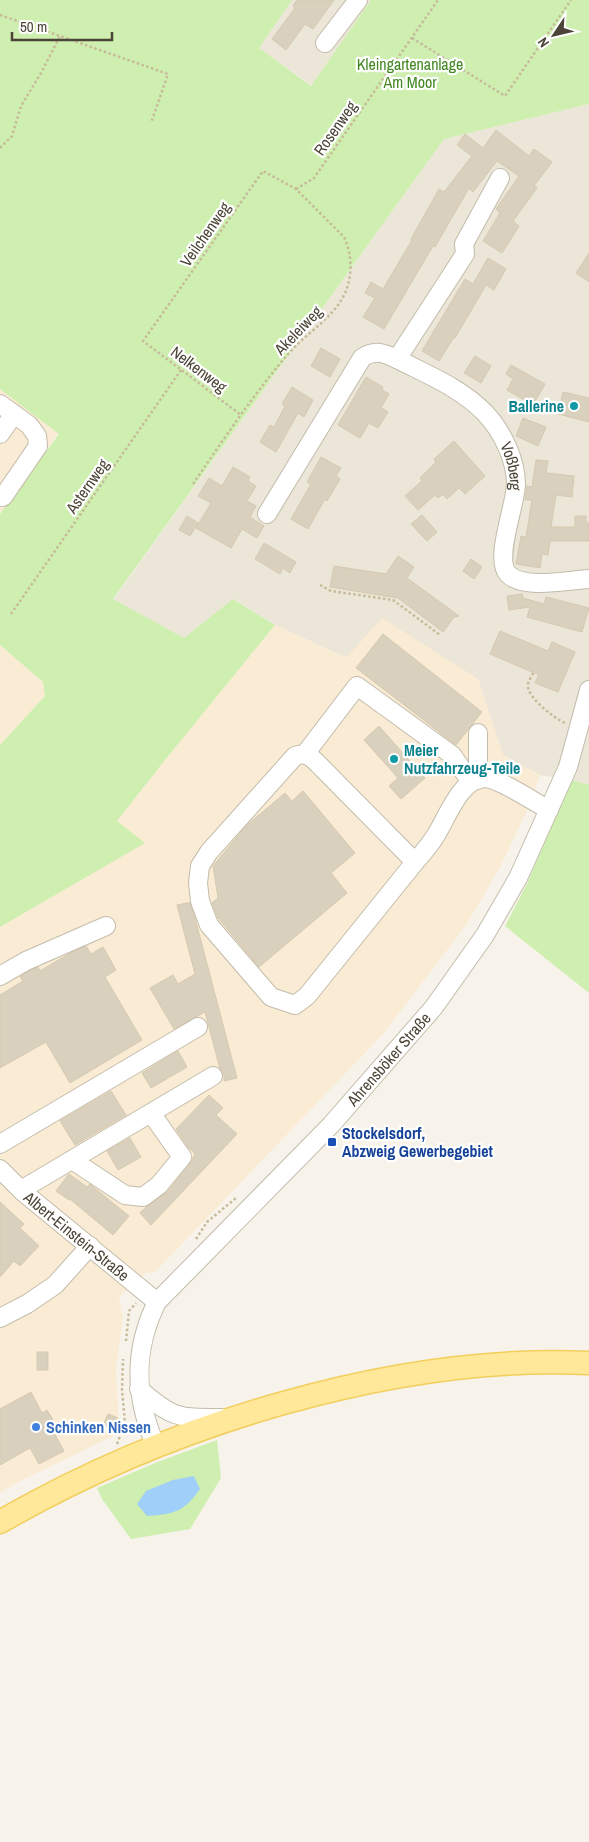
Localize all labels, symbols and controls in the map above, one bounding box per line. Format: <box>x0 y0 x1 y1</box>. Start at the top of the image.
scale bar <box>12 10 112 42</box>
north arrow <box>529 10 579 60</box>
text: 50 m <box>20 16 47 37</box>
text: N <box>534 34 553 51</box>
park label: Kleingartenanlage Am Moor <box>357 53 463 93</box>
street label: Rosenweg <box>308 96 362 160</box>
street label: Veilchenweg <box>175 197 236 271</box>
street label: Akeleiweg <box>268 300 327 360</box>
street label: Nelkenweg <box>166 341 232 398</box>
place label: Ballerine <box>509 395 564 417</box>
marker: Ballerine <box>568 400 580 412</box>
street label: Voßberg <box>495 438 527 492</box>
street label: Asternweg <box>60 454 114 519</box>
place label: Meier Nutzfahrzeug-Teile <box>404 739 520 779</box>
marker: Meier Nutzfahrzeug-Teile <box>388 753 400 765</box>
street label: Ahrensböker Straße <box>341 1008 435 1111</box>
place label: Stockelsdorf, Abzweig Gewerbegebiet <box>342 1122 494 1162</box>
marker: Stockelsdorf, Abzweig Gewerbegebiet <box>326 1136 338 1148</box>
street label: Albert-Einstein-Straße <box>18 1185 134 1286</box>
place label: Schinken Nissen <box>46 1416 151 1438</box>
marker: Schinken Nissen <box>30 1421 42 1433</box>

